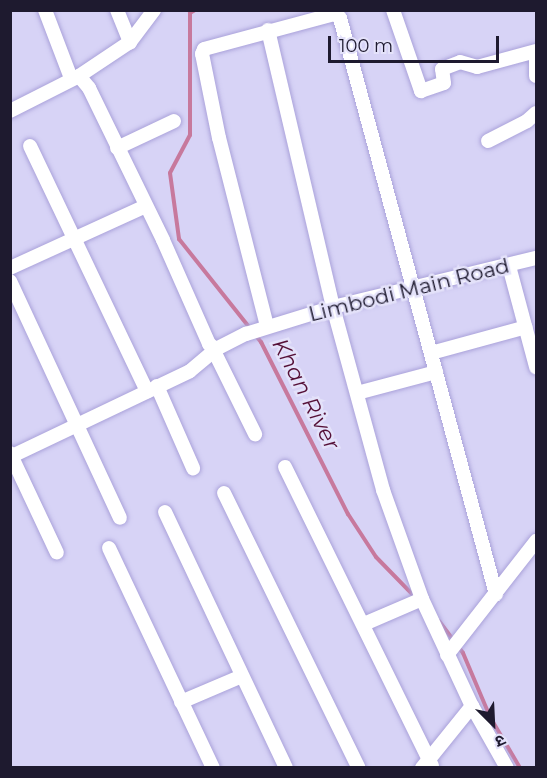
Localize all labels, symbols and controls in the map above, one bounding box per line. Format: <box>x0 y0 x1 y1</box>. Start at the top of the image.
scale bar <box>331 24 502 62</box>
text: 100 m <box>339 35 393 57</box>
street label: Limbodi Main Road <box>306 253 512 327</box>
water label: Khan River <box>267 334 345 454</box>
north arrow <box>463 694 523 754</box>
text: उ <box>492 730 509 751</box>

